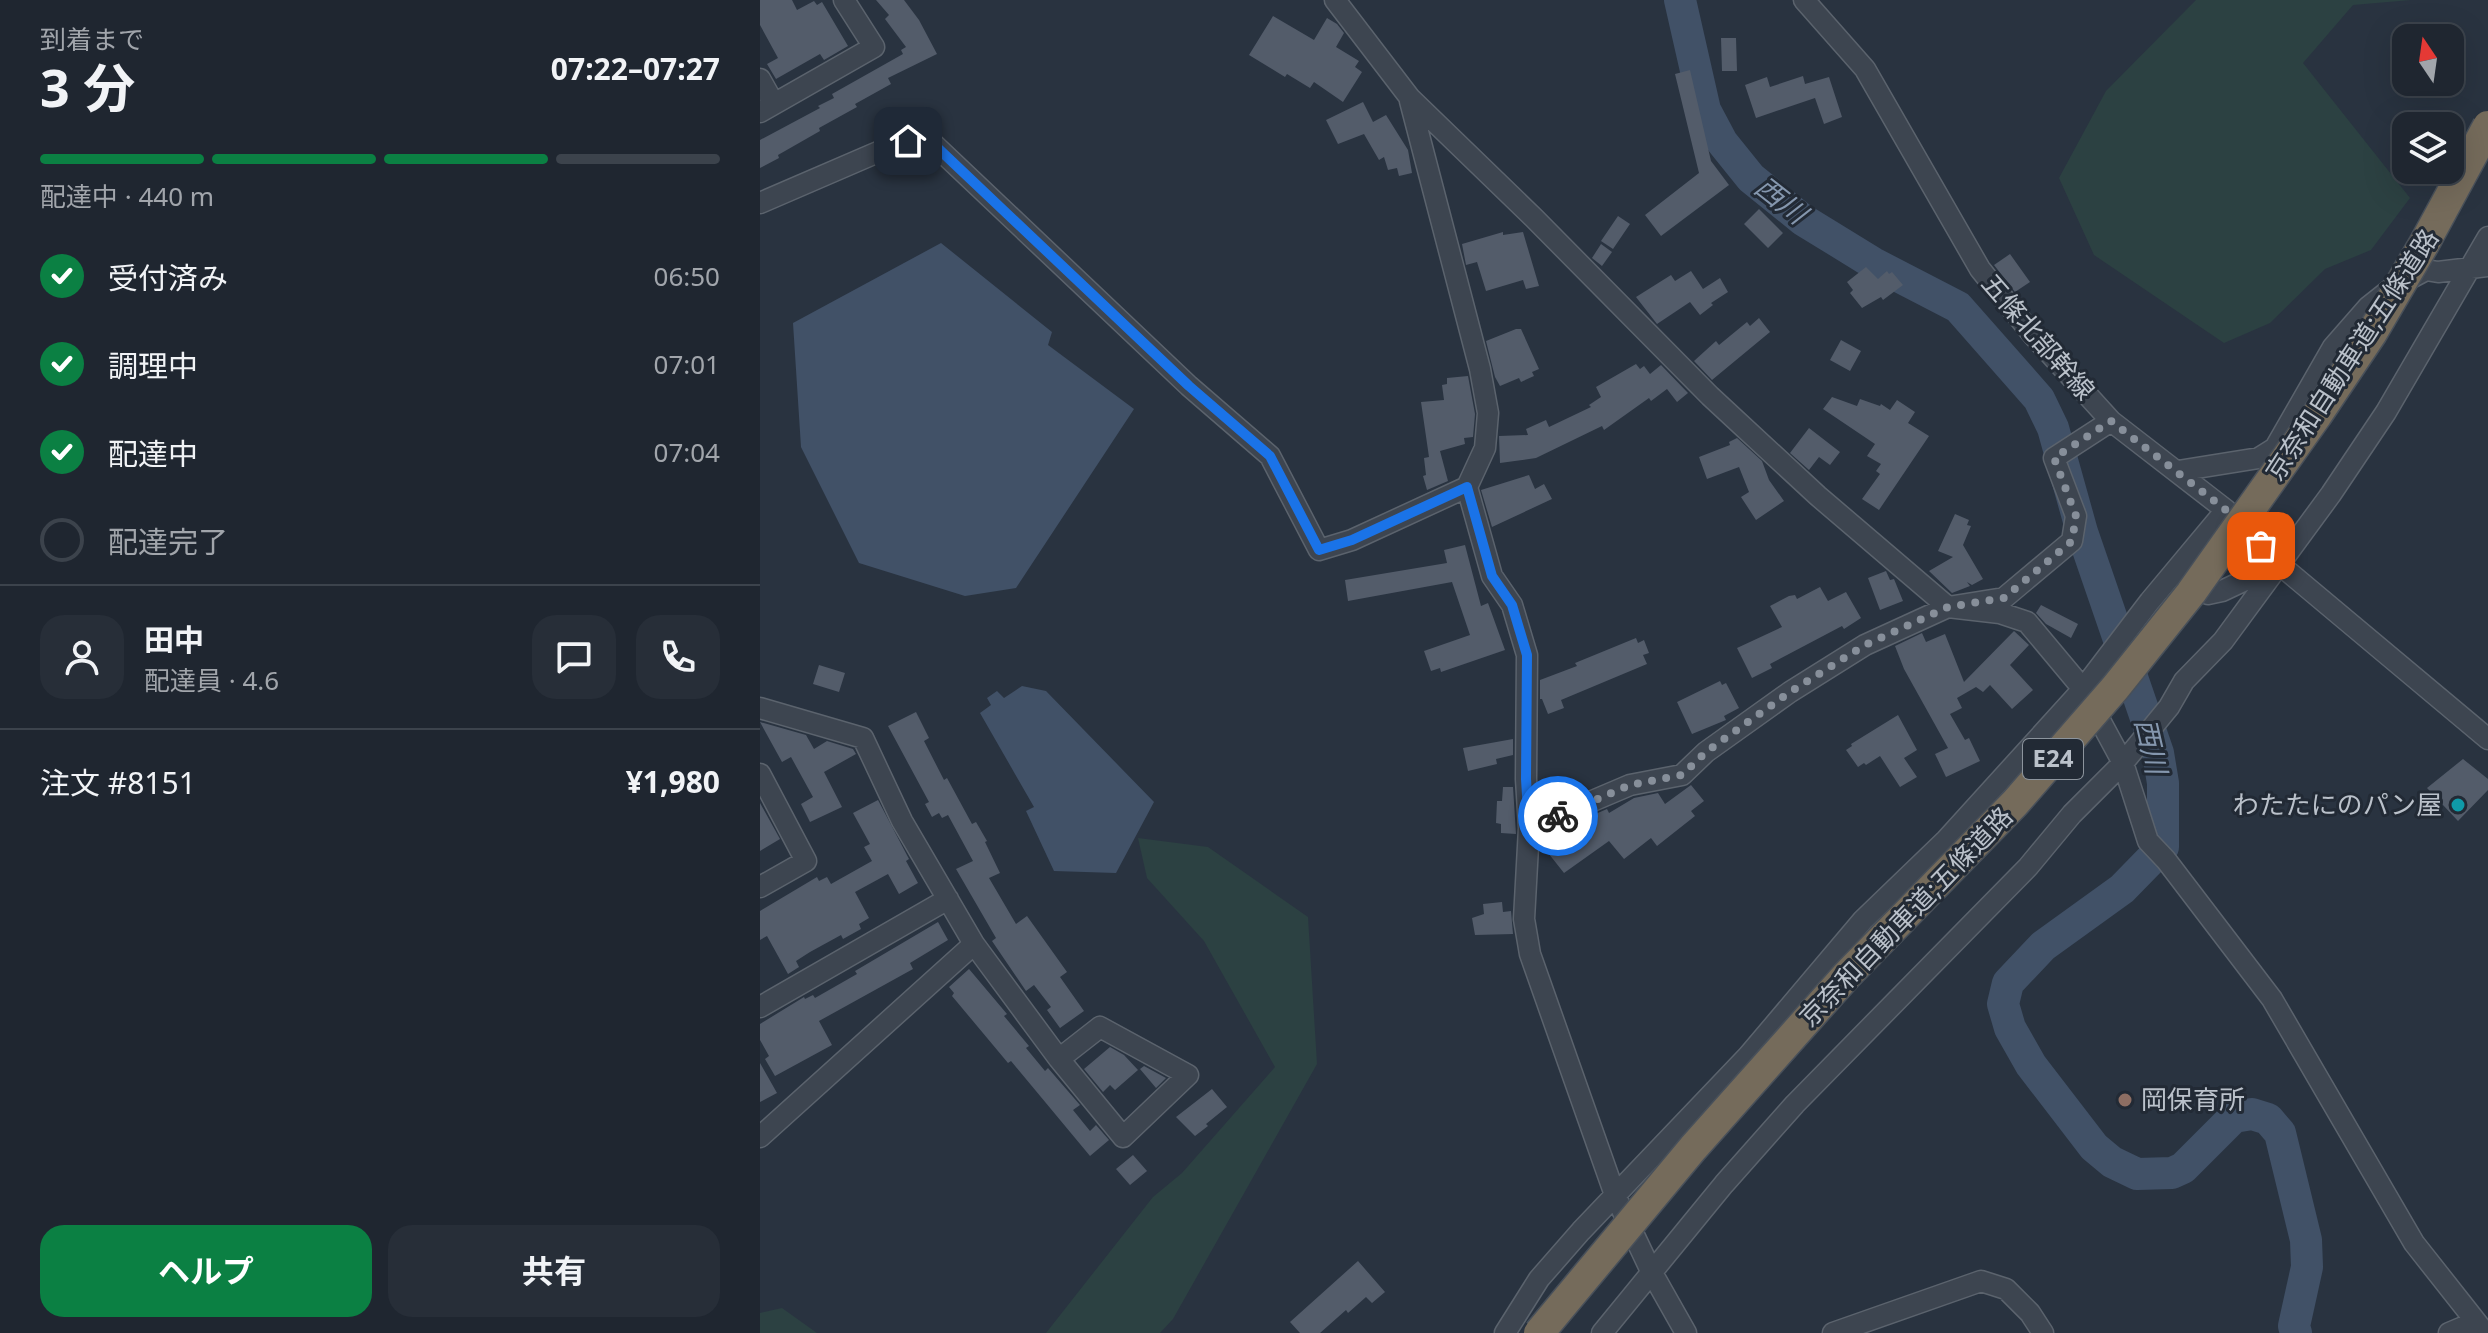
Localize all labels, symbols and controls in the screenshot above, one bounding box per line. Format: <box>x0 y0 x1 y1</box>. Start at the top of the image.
text: 到着まで <box>40 21 144 57</box>
north arrow <box>2392 24 2464 96</box>
map controls <box>2392 24 2464 184</box>
text: 07:22–07:27 <box>551 48 720 89</box>
text: 3 分 <box>40 51 135 122</box>
pin <box>874 107 942 175</box>
button: layers <box>2392 112 2464 184</box>
icon: home <box>886 119 930 163</box>
water label: 西川 <box>1748 167 1818 233</box>
text: 配達中 · 440 m <box>40 178 214 214</box>
street label: 京奈和自動車道;五條道路 <box>2256 222 2446 487</box>
icon: check <box>40 254 84 298</box>
text: 受付済み <box>108 257 228 298</box>
text: 06:50 <box>654 258 720 294</box>
street label: 五條北部幹線 <box>1974 266 2104 407</box>
icon: check <box>40 342 84 386</box>
text: 調理中 <box>108 345 198 386</box>
text: 07:01 <box>654 346 720 382</box>
icon: check <box>40 430 84 474</box>
text: 配達中 <box>108 433 198 474</box>
text: 07:04 <box>654 434 720 470</box>
pin <box>2227 512 2295 580</box>
text: 配達完了 <box>108 521 228 562</box>
icon: bag <box>2239 524 2283 568</box>
button: person <box>40 615 124 699</box>
button: chat <box>532 615 616 699</box>
button: phone <box>636 615 720 699</box>
text: 田中 <box>144 619 204 660</box>
text: 配達員 · 4.6 <box>144 662 279 698</box>
water label: 西川 <box>2127 714 2177 780</box>
road number: E24 <box>2023 739 2083 779</box>
text: ¥1,980 <box>626 761 720 802</box>
text: 注文 #8151 <box>40 762 196 803</box>
courier <box>1518 776 1598 856</box>
place label: わたたにのパン屋 <box>2233 786 2442 822</box>
icon: bike <box>1536 794 1580 838</box>
marker: わたたにのパン屋 <box>2449 796 2467 814</box>
street label: 京奈和自動車道;五條道路 <box>1791 798 2020 1034</box>
place label: 岡保育所 <box>2141 1081 2245 1117</box>
marker: 岡保育所 <box>2116 1091 2134 1109</box>
button: ヘルプ <box>40 1225 372 1317</box>
button: 共有 <box>388 1225 720 1317</box>

